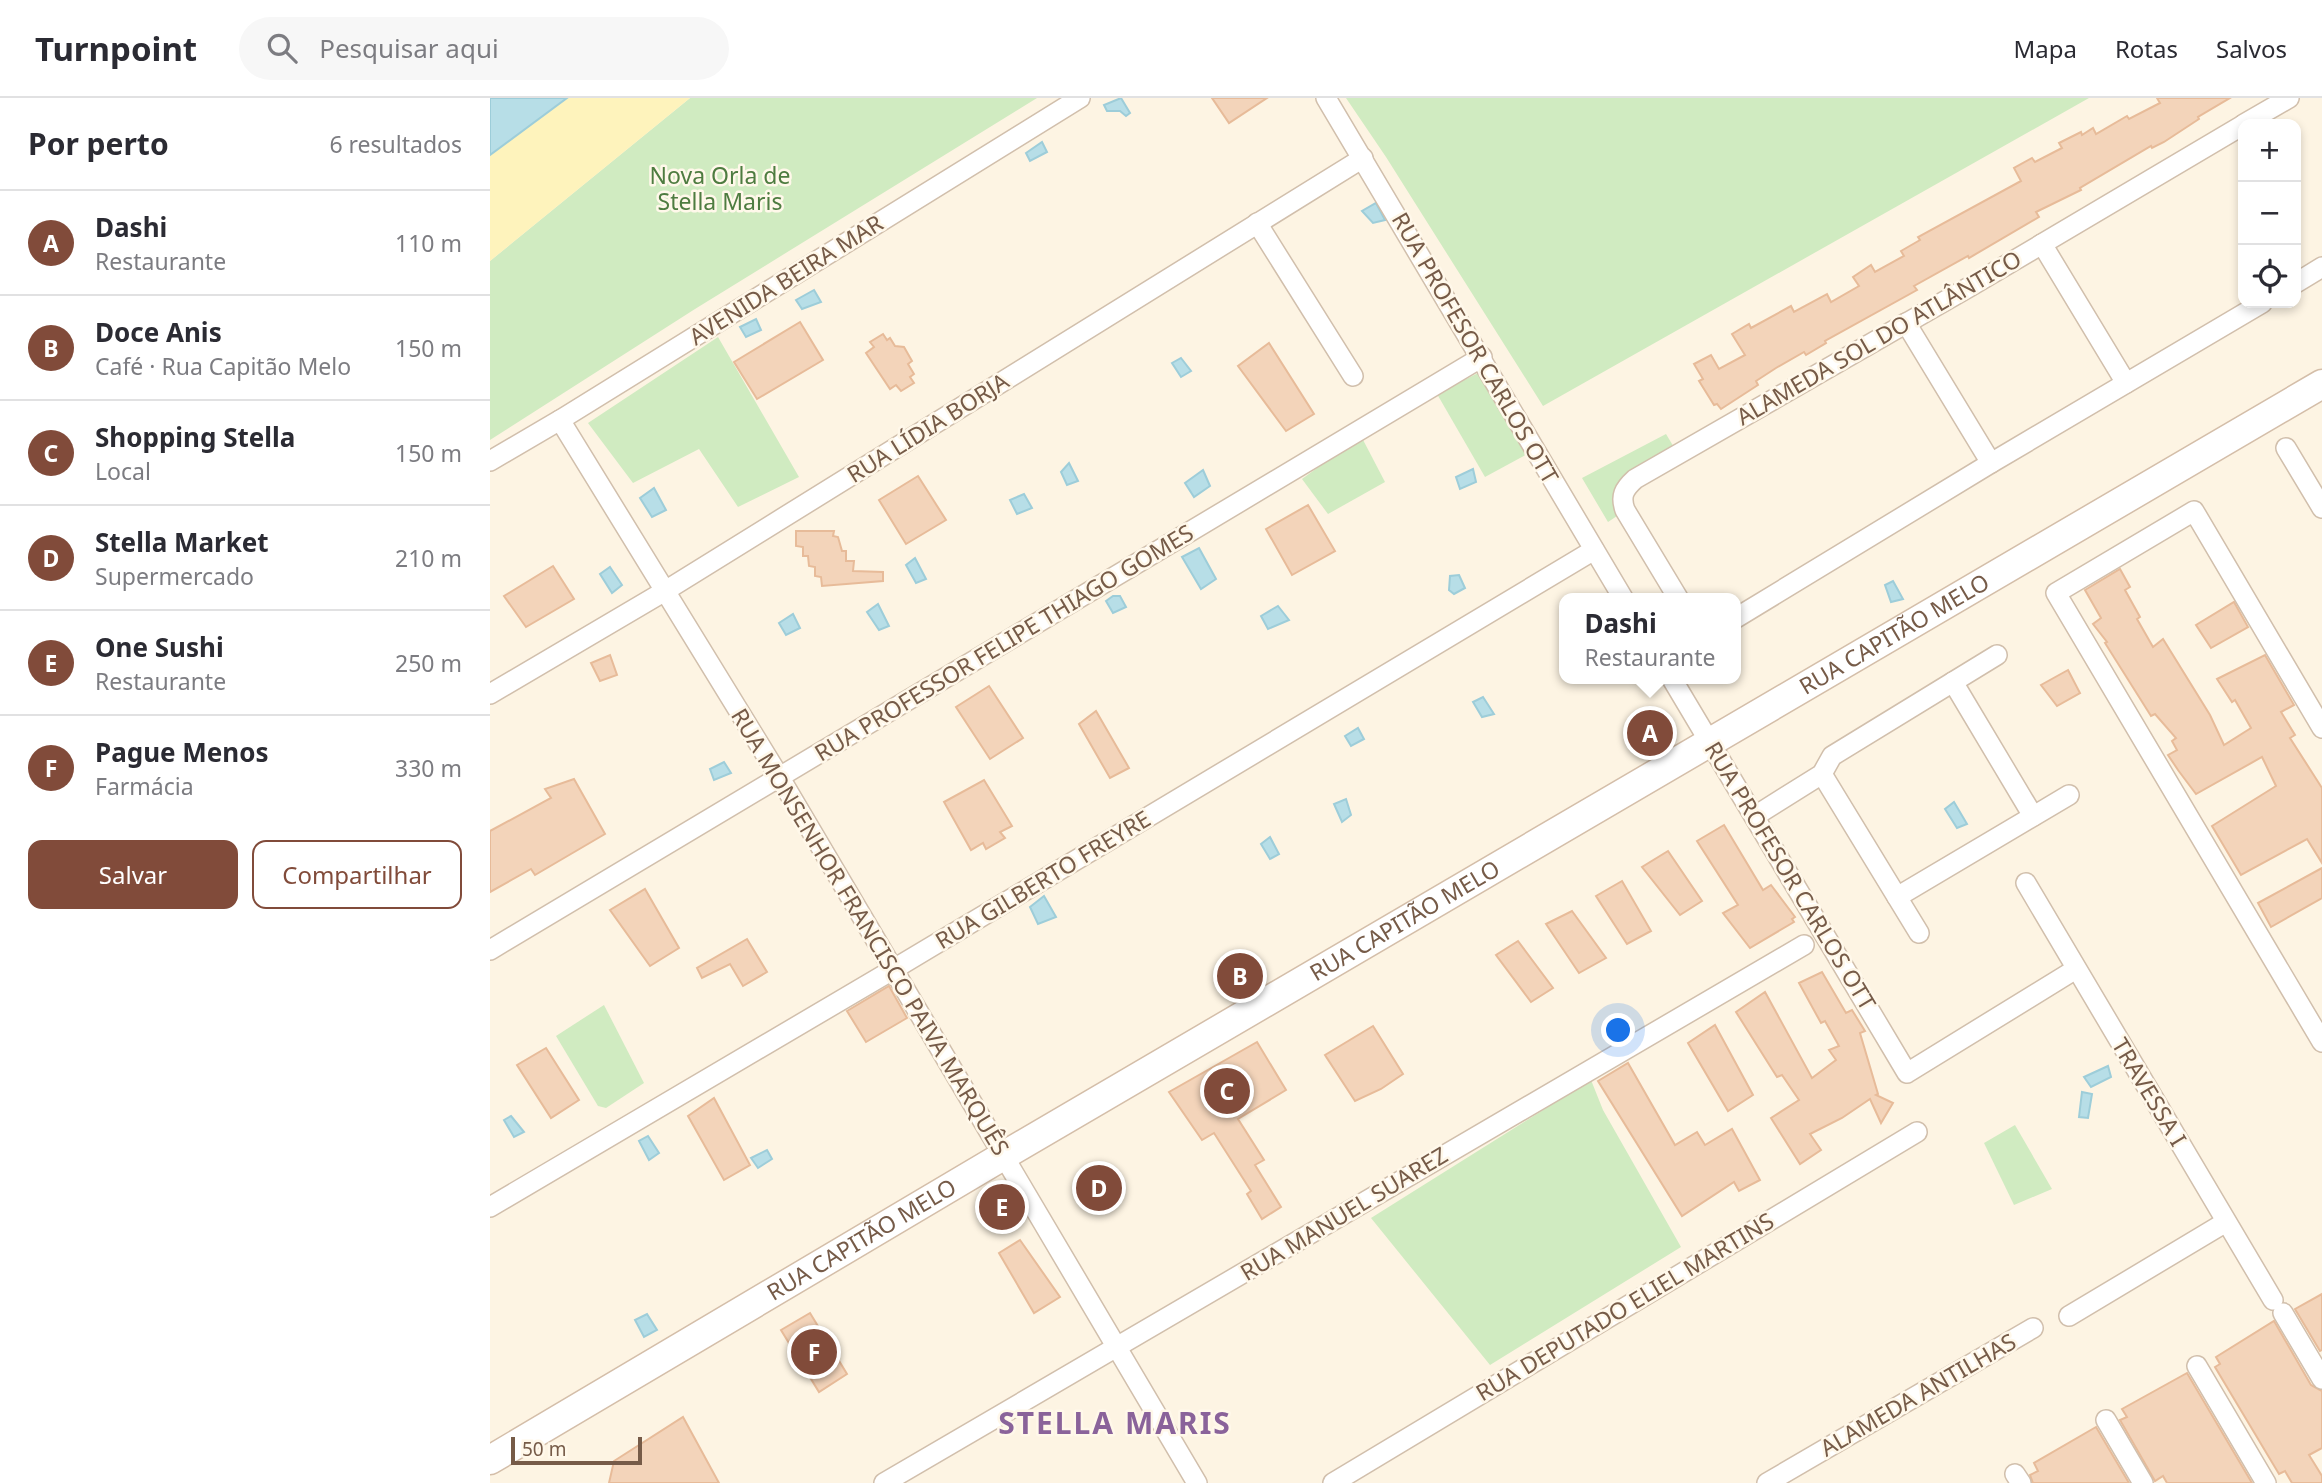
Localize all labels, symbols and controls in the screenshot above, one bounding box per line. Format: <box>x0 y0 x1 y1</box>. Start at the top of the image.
search box <box>239 17 729 80</box>
text: Turnpoint <box>35 26 197 71</box>
icon: search <box>263 29 301 67</box>
text: Pesquisar aqui <box>319 30 499 66</box>
text: Mapa <box>2013 32 2077 65</box>
text: Rotas <box>2115 32 2178 65</box>
text: Salvos <box>2216 32 2287 65</box>
map controls <box>2238 119 2301 308</box>
button: + <box>2238 119 2301 182</box>
text: Por perto <box>28 123 169 164</box>
text: 6 resultados <box>329 128 462 160</box>
park label: Nova Orla de Stella Maris <box>650 159 790 217</box>
button: − <box>2238 182 2301 245</box>
street label: AVENIDA BEIRA MAR <box>682 206 889 352</box>
street label: RUA PROFESOR CARLOS OTT <box>1385 206 1567 489</box>
text: Dashi <box>95 209 167 245</box>
text: A <box>43 227 59 259</box>
text: 110 m <box>395 227 462 259</box>
street label: ALAMEDA SOL DO ATLÂNTICO <box>1730 242 2027 432</box>
text: Restaurante <box>95 245 226 277</box>
button: locate <box>2238 245 2301 308</box>
text: Doce Anis <box>95 314 222 350</box>
text: B <box>43 332 59 364</box>
text: 150 m <box>395 332 462 364</box>
text: Café · Rua Capitão Melo <box>95 350 351 382</box>
street label: RUA LÍDIA BORJA <box>841 364 1015 490</box>
text: Shopping Stella <box>95 419 295 455</box>
text: C <box>44 437 58 469</box>
text: 150 m <box>395 437 462 469</box>
text: Local <box>95 455 151 487</box>
street label: RUA PROFESSOR FELIPE THIAGO GOMES <box>808 516 1199 768</box>
text: Stella Market <box>95 524 269 560</box>
text: D <box>43 542 59 574</box>
text: 210 m <box>395 542 462 574</box>
text: Supermercado <box>95 560 254 592</box>
street label: RUA CAPITÃO MELO <box>1793 565 1995 702</box>
popup <box>1559 593 1741 684</box>
text: Dashi <box>1584 605 1657 641</box>
text: One Sushi <box>95 629 224 665</box>
text: Restaurante <box>1584 641 1716 673</box>
text: E <box>45 647 57 679</box>
text: 250 m <box>395 647 462 679</box>
text: Restaurante <box>95 665 226 697</box>
street label: RUA MONSENHOR FRANCISCO PAIVA MARQUÊS <box>724 702 1018 1161</box>
pin: A <box>1627 707 1673 759</box>
text: Pague Menos <box>95 734 269 770</box>
street label: RUA PROFESOR CARLOS OTT <box>1698 735 1884 1016</box>
text: F <box>45 752 57 784</box>
text: 330 m <box>395 752 462 784</box>
text: Farmácia <box>95 770 194 802</box>
street label: RUA GILBERTO FREYRE <box>929 802 1156 956</box>
button: Salvar <box>28 840 238 909</box>
button: Compartilhar <box>252 840 462 909</box>
street label: RUA CAPITÃO MELO <box>1303 852 1505 988</box>
pin: B <box>1217 950 1263 1002</box>
your location <box>1601 1013 1635 1047</box>
street label: TRAVESSA I <box>2105 1031 2195 1152</box>
pin: C <box>1204 1065 1250 1117</box>
street label: RUA MANUEL SUAREZ <box>1234 1139 1453 1288</box>
pin: D <box>1076 1162 1122 1214</box>
street label: RUA CAPITÃO MELO <box>760 1170 962 1308</box>
pin: E <box>979 1181 1025 1233</box>
street label: RUA DEPUTADO ELIEL MARTINS <box>1469 1204 1780 1408</box>
street label: ALAMEDA ANTILHAS <box>1814 1325 2021 1463</box>
pin: F <box>791 1326 837 1378</box>
district label: STELLA MARIS <box>998 1402 1232 1443</box>
scale bar <box>511 1434 642 1466</box>
text: 50 m <box>522 1436 566 1462</box>

